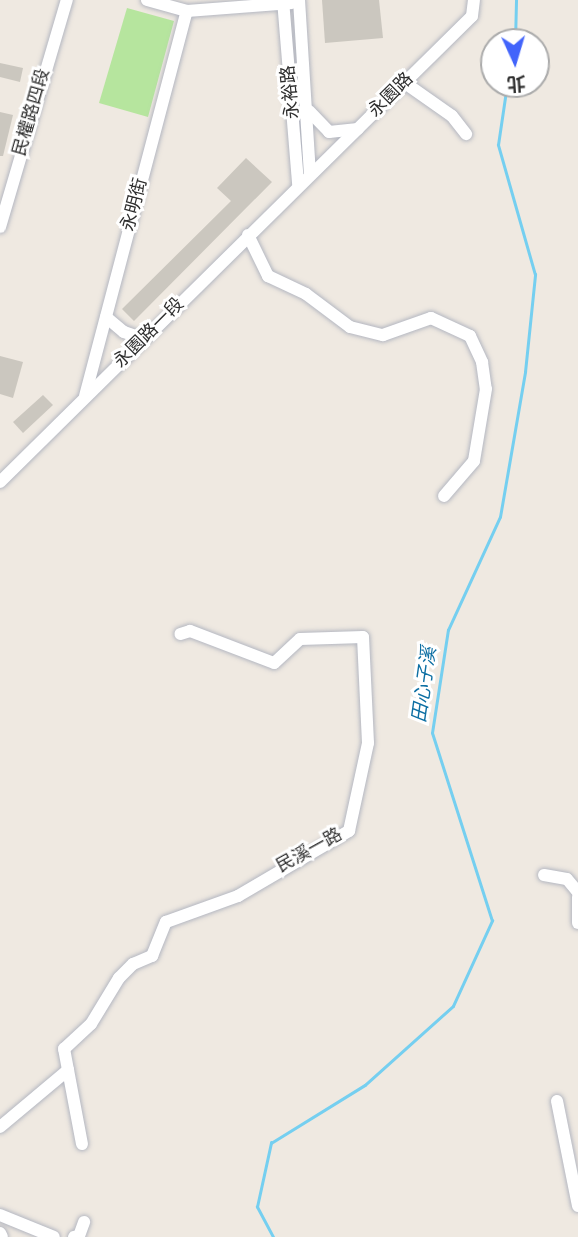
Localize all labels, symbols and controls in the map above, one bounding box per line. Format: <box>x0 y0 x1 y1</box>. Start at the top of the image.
north arrow <box>480 28 550 98</box>
street label: 永裕路 <box>279 64 305 120</box>
street label: 民權路四段 <box>10 67 56 159</box>
street label: 永園路 <box>365 69 419 123</box>
text: 北 <box>506 69 527 95</box>
street label: 永明街 <box>119 176 153 234</box>
street label: 永園路一段 <box>111 295 189 373</box>
water label: 田心子溪 <box>409 646 443 724</box>
street label: 民溪一路 <box>273 825 347 879</box>

